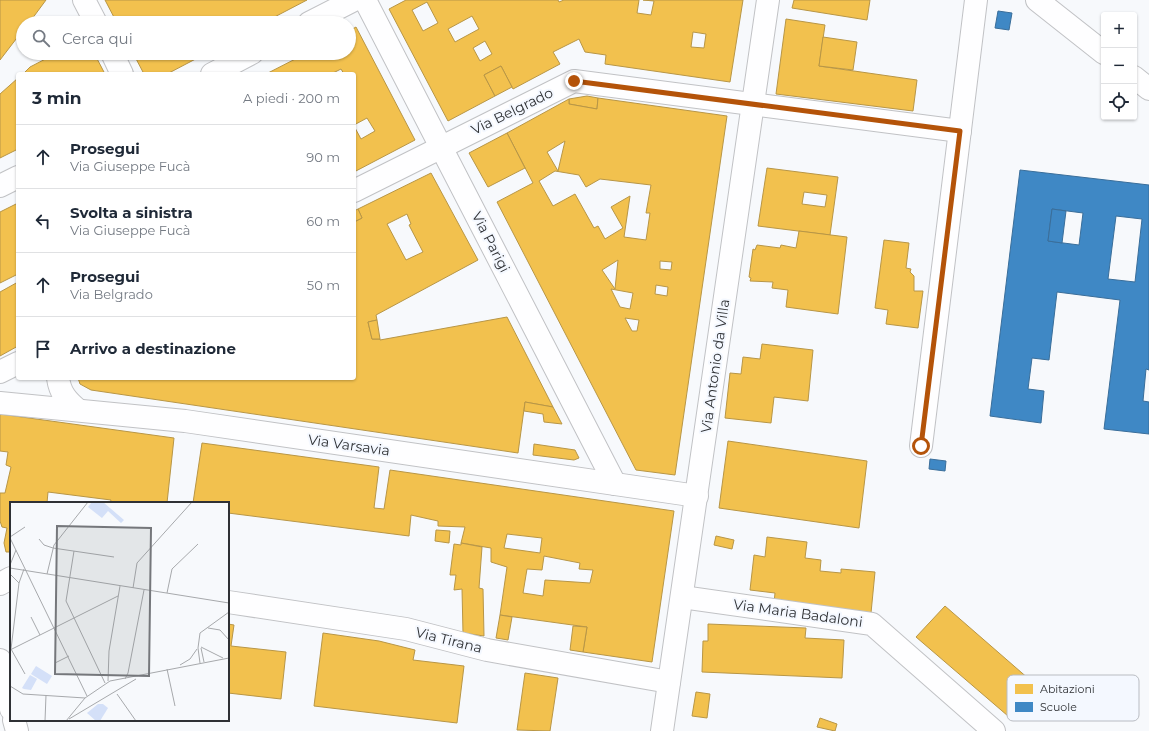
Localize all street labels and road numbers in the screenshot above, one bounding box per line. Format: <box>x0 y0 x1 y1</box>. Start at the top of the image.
street label: Via Belgrado <box>468 83 556 139</box>
street label: Via Parigi <box>468 209 514 275</box>
street label: Via Antonio da Villa <box>697 298 733 434</box>
street label: Via Varsavia <box>307 430 391 460</box>
street label: Via Maria Badaloni <box>732 595 864 631</box>
street label: Via Tirana <box>414 623 484 657</box>

